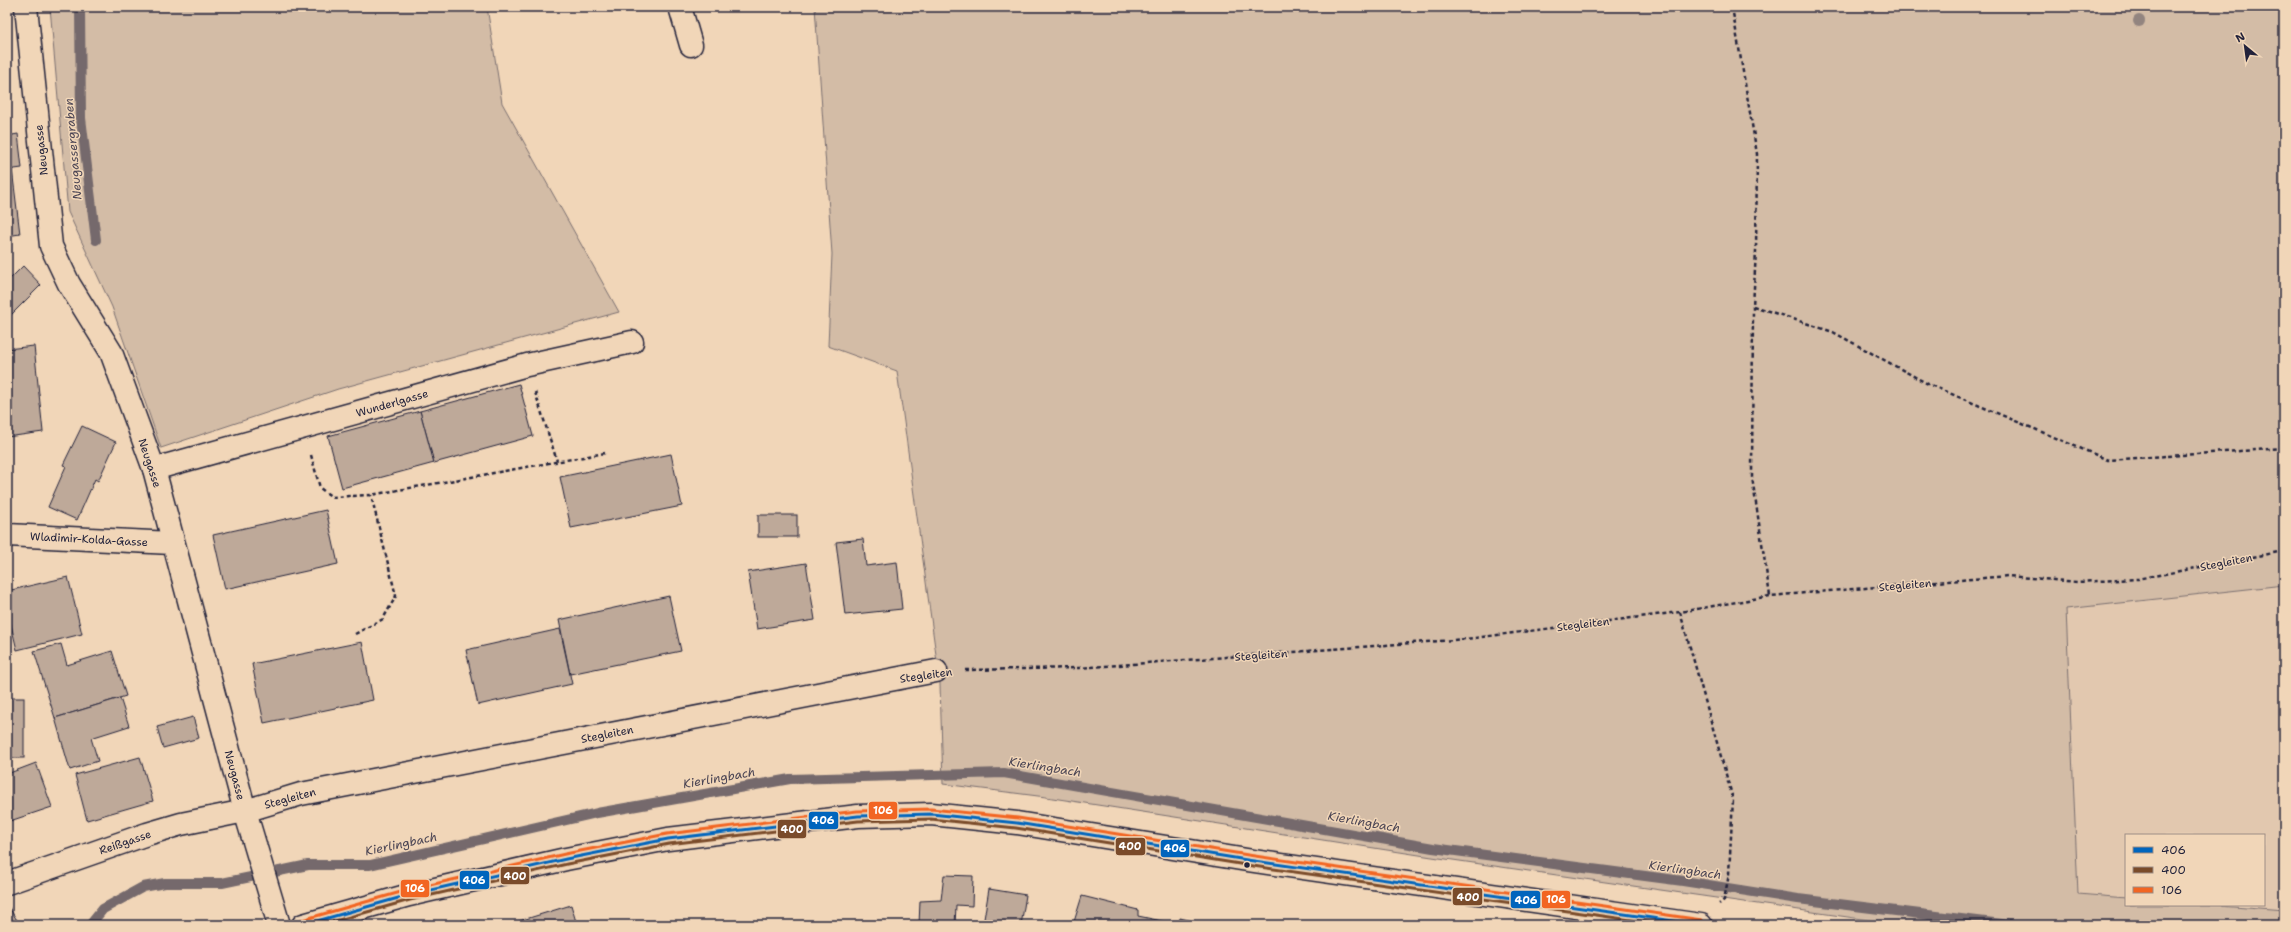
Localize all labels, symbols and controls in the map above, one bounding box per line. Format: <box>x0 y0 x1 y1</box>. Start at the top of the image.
north arrow <box>2225 26 2265 66</box>
text: N <box>2233 29 2248 46</box>
water label: Neugassergraben <box>61 98 85 200</box>
street label: Neugasse <box>31 124 52 176</box>
street label: Wunderlgasse <box>354 386 430 421</box>
street label: Neugasse <box>135 437 165 490</box>
street label: Wladimir-Kolda-Gasse <box>30 529 148 550</box>
street label: Stegleiten <box>2199 550 2254 575</box>
street label: Stegleiten <box>1878 576 1932 595</box>
street label: Stegleiten <box>1556 614 1611 635</box>
street label: Stegleiten <box>1234 646 1288 665</box>
street label: Stegleiten <box>899 664 954 687</box>
street label: Stegleiten <box>580 722 635 747</box>
street label: Neugasse <box>221 749 248 802</box>
water label: Kierlingbach <box>1008 753 1082 781</box>
water label: Kierlingbach <box>682 764 756 792</box>
street label: Stegleiten <box>263 784 318 813</box>
line badge: 106 <box>868 801 898 820</box>
text: 106 <box>873 803 893 818</box>
water label: Kierlingbach <box>1327 808 1401 836</box>
line badge: 406 <box>808 811 839 830</box>
text: 406 <box>811 813 835 828</box>
line badge: 400 <box>777 819 807 839</box>
text: 400 <box>780 822 804 837</box>
street label: Reißgasse <box>97 827 153 858</box>
water label: Kierlingbach <box>364 829 438 859</box>
legend <box>2125 834 2265 906</box>
line badge: 400 <box>1115 837 1146 856</box>
text: 400 <box>1118 839 1142 854</box>
line badge: 406 <box>1160 839 1190 858</box>
text: 406 <box>1163 841 1187 856</box>
text: 406 <box>2161 842 2186 858</box>
water label: Kierlingbach <box>1648 857 1722 883</box>
unlabelled marker <box>1242 860 1252 870</box>
text: 400 <box>2161 862 2186 878</box>
line badge: 400 <box>500 866 530 885</box>
text: 400 <box>503 869 527 884</box>
line badge: 406 <box>459 870 490 890</box>
text: 406 <box>462 873 486 888</box>
line badge: 106 <box>400 879 430 898</box>
text: 106 <box>405 881 425 896</box>
text: 106 <box>2161 882 2182 898</box>
line badge: 400 <box>1452 887 1483 906</box>
text: 400 <box>1456 890 1480 905</box>
line badge: 406 <box>1510 890 1541 909</box>
line badge: 106 <box>1541 890 1571 909</box>
text: 106 <box>1546 892 1566 907</box>
text: 406 <box>1514 893 1538 908</box>

